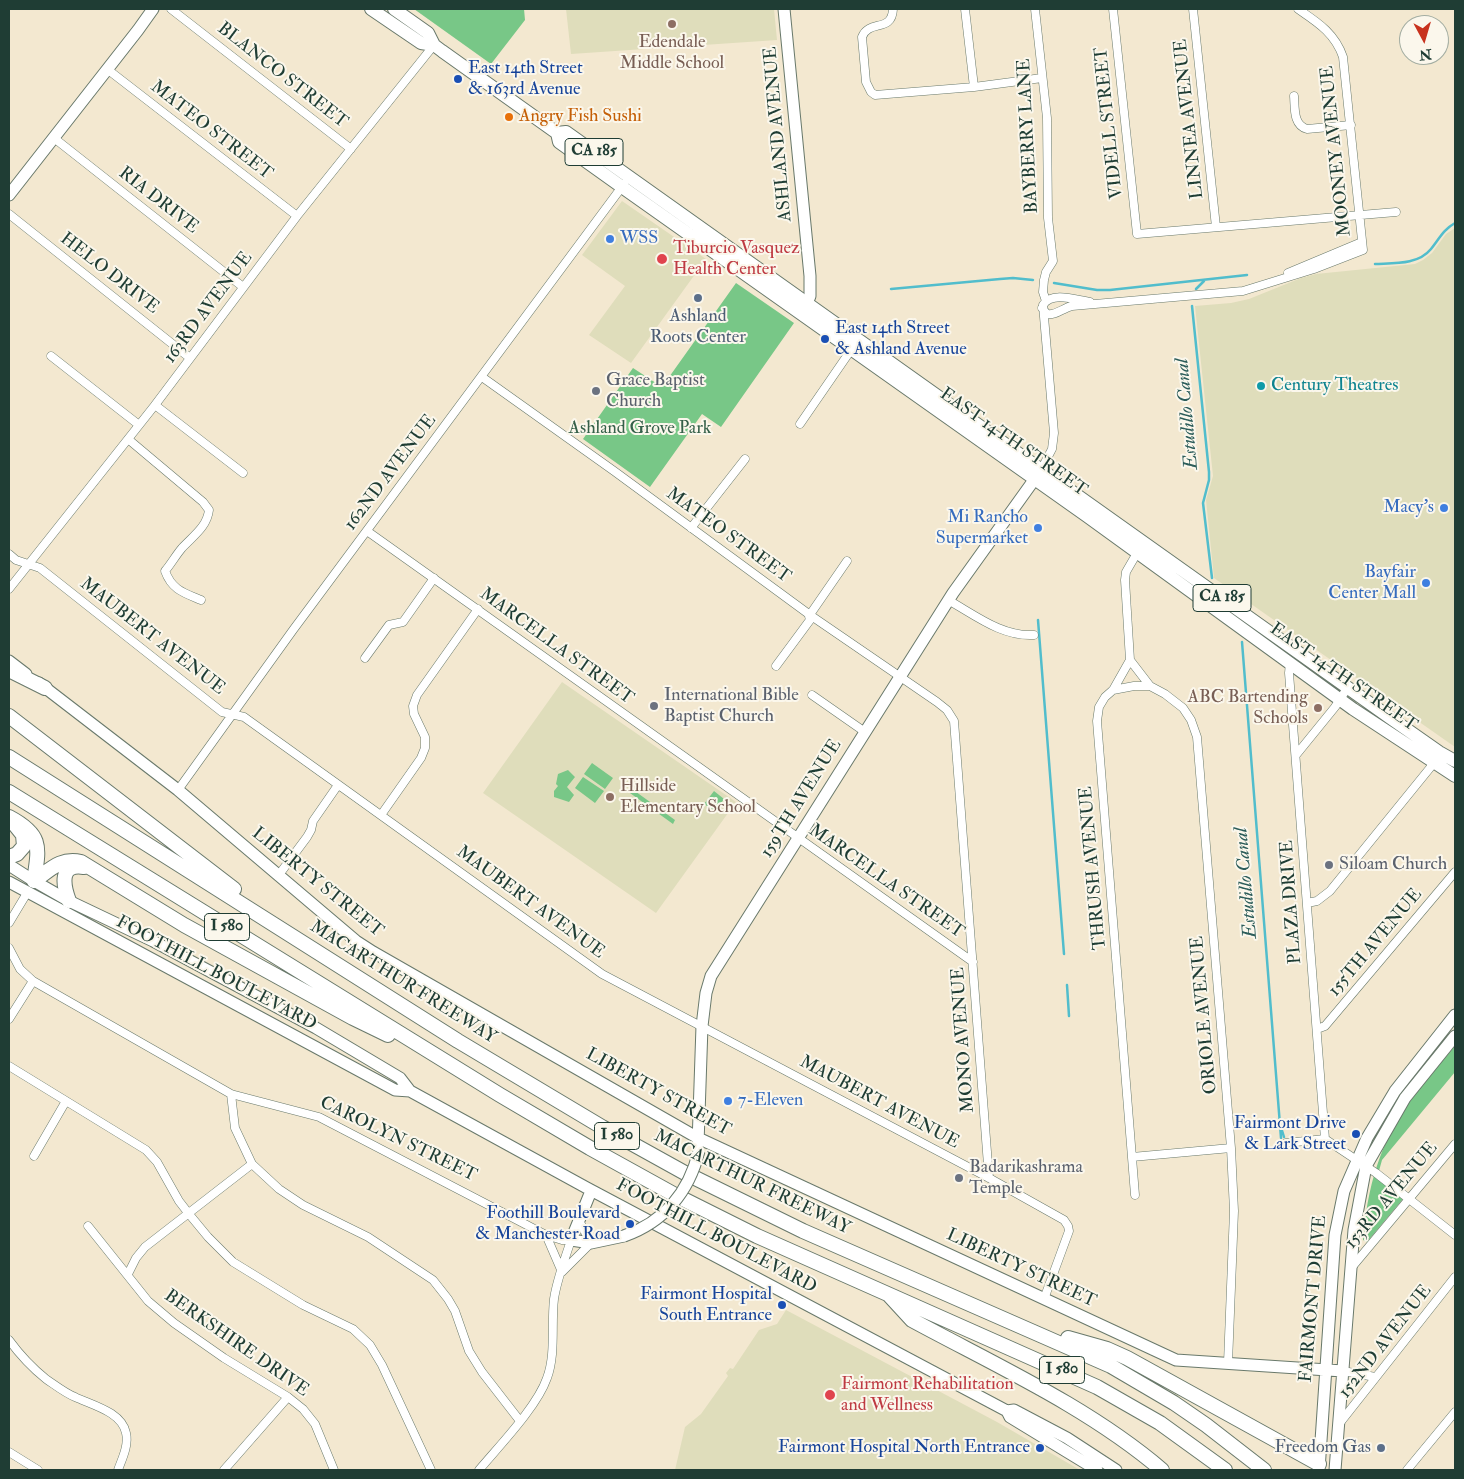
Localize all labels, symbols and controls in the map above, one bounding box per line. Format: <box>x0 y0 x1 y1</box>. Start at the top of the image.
north arrow <box>1399 15 1449 65</box>
street label: BLANCO STREET <box>212 18 352 134</box>
marker: Edendale Middle School <box>666 18 678 30</box>
place label: Edendale Middle School <box>620 32 724 74</box>
street label: LINNEA AVENUE <box>1171 38 1209 200</box>
text: N <box>1418 45 1433 64</box>
street label: ASHLAND AVENUE <box>761 46 797 222</box>
street label: VIDELL STREET <box>1091 46 1129 200</box>
place label: East 14th Street & 163rd Avenue <box>468 58 583 100</box>
street label: BAYBERRY LANE <box>1014 58 1044 214</box>
street label: MOONEY AVENUE <box>1317 65 1357 237</box>
marker: East 14th Street & 163rd Avenue <box>452 73 464 85</box>
street label: MATEO STREET <box>146 77 276 185</box>
place label: Angry Fish Sushi <box>519 106 642 128</box>
marker: Angry Fish Sushi <box>503 111 515 123</box>
road number: CA 185 <box>565 138 623 166</box>
street label: RIA DRIVE <box>114 163 202 239</box>
place label: WSS <box>620 228 658 250</box>
street label: HELO DRIVE <box>55 229 163 319</box>
marker: WSS <box>604 233 616 245</box>
place label: Tiburcio Vasquez Health Center <box>673 238 800 280</box>
street label: 163RD AVENUE <box>160 248 258 368</box>
marker: Tiburcio Vasquez Health Center <box>655 252 669 266</box>
marker: Ashland Roots Center <box>692 292 704 304</box>
place label: Ashland Roots Center <box>650 306 746 348</box>
place label: East 14th Street & Ashland Avenue <box>835 318 967 360</box>
marker: East 14th Street & Ashland Avenue <box>819 333 831 345</box>
water label: Estudillo Canal <box>1172 358 1204 470</box>
place label: Grace Baptist Church <box>606 370 705 412</box>
place label: Century Theatres <box>1271 375 1398 397</box>
marker: Century Theatres <box>1255 380 1267 392</box>
street label: EAST 14TH STREET <box>935 384 1091 502</box>
marker: Grace Baptist Church <box>590 385 602 397</box>
street label: 162ND AVENUE <box>340 411 442 535</box>
park label: Ashland Grove Park <box>569 418 711 440</box>
street label: MATEO STREET <box>662 484 794 588</box>
place label: Macy's <box>1383 497 1434 519</box>
marker: Macy's <box>1438 502 1450 514</box>
place label: Mi Rancho Supermarket <box>936 507 1028 550</box>
marker: Mi Rancho Supermarket <box>1032 522 1044 534</box>
place label: Bayfair Center Mall <box>1328 562 1416 604</box>
street label: MAUBERT AVENUE <box>75 574 229 700</box>
marker: Bayfair Center Mall <box>1420 577 1432 589</box>
street label: MARCELLA STREET <box>475 584 637 710</box>
road number: CA 185 <box>1193 584 1251 612</box>
street label: EAST 14TH STREET <box>1265 619 1421 737</box>
place label: International Bible Baptist Church <box>664 685 799 728</box>
place label: ABC Bartending Schools <box>1188 687 1308 730</box>
marker: International Bible Baptist Church <box>648 700 660 712</box>
marker: ABC Bartending Schools <box>1312 702 1324 714</box>
street label: 159TH AVENUE <box>757 736 847 862</box>
place label: Hillside Elementary School <box>620 776 756 819</box>
street label: THRUSH AVENUE <box>1076 785 1112 951</box>
marker: Hillside Elementary School <box>604 791 616 803</box>
street label: MARCELLA STREET <box>804 820 968 944</box>
street label: LIBERTY STREET <box>247 823 387 943</box>
water label: Estudillo Canal <box>1231 827 1263 939</box>
street label: PLAZA DRIVE <box>1277 839 1307 965</box>
street label: MAUBERT AVENUE <box>452 842 608 964</box>
place label: Siloam Church <box>1339 854 1447 876</box>
marker: Siloam Church <box>1323 859 1335 871</box>
street label: 155TH AVENUE <box>1325 885 1427 1001</box>
street label: FOOTHILL BOULEVARD <box>112 912 320 1036</box>
road number: I 580 <box>204 914 250 940</box>
street label: MACARTHUR FREEWAY <box>306 917 500 1049</box>
street label: ORIOLE AVENUE <box>1187 935 1223 1095</box>
street label: MONO AVENUE <box>948 966 980 1114</box>
street label: LIBERTY STREET <box>582 1044 734 1142</box>
street label: MAUBERT AVENUE <box>795 1052 963 1154</box>
place label: 7-Eleven <box>738 1090 803 1112</box>
street label: CAROLYN STREET <box>316 1093 480 1187</box>
marker: 7-Eleven <box>722 1095 734 1107</box>
place label: Fairmont Drive & Lark Street <box>1234 1113 1346 1156</box>
road number: I 580 <box>594 1122 640 1150</box>
street label: MACARTHUR FREEWAY <box>650 1126 854 1240</box>
marker: Fairmont Drive & Lark Street <box>1350 1128 1362 1140</box>
street label: 153RD AVENUE <box>1341 1138 1443 1254</box>
place label: Badarikashrama Temple <box>969 1157 1083 1200</box>
marker: Badarikashrama Temple <box>953 1172 965 1184</box>
street label: FOOTHILL BOULEVARD <box>612 1175 820 1299</box>
place label: Foothill Boulevard & Manchester Road <box>475 1203 620 1246</box>
street label: FAIRMONT DRIVE <box>1296 1215 1332 1383</box>
marker: Foothill Boulevard & Manchester Road <box>624 1218 636 1230</box>
street label: LIBERTY STREET <box>943 1225 1099 1313</box>
street label: 152ND AVENUE <box>1335 1281 1437 1403</box>
place label: Fairmont Hospital South Entrance <box>640 1284 772 1326</box>
street label: BERKSHIRE DRIVE <box>159 1286 313 1402</box>
marker: Fairmont Hospital South Entrance <box>776 1299 788 1311</box>
road number: I 580 <box>1040 1356 1084 1384</box>
place label: Fairmont Rehabilitation and Wellness <box>841 1374 1014 1416</box>
marker: Fairmont Rehabilitation and Wellness <box>823 1388 837 1402</box>
place label: Fairmont Hospital North Entrance <box>778 1437 1030 1459</box>
place label: Freedom Gas <box>1274 1437 1371 1459</box>
marker: Fairmont Hospital North Entrance <box>1034 1442 1046 1454</box>
marker: Freedom Gas <box>1375 1442 1387 1454</box>

